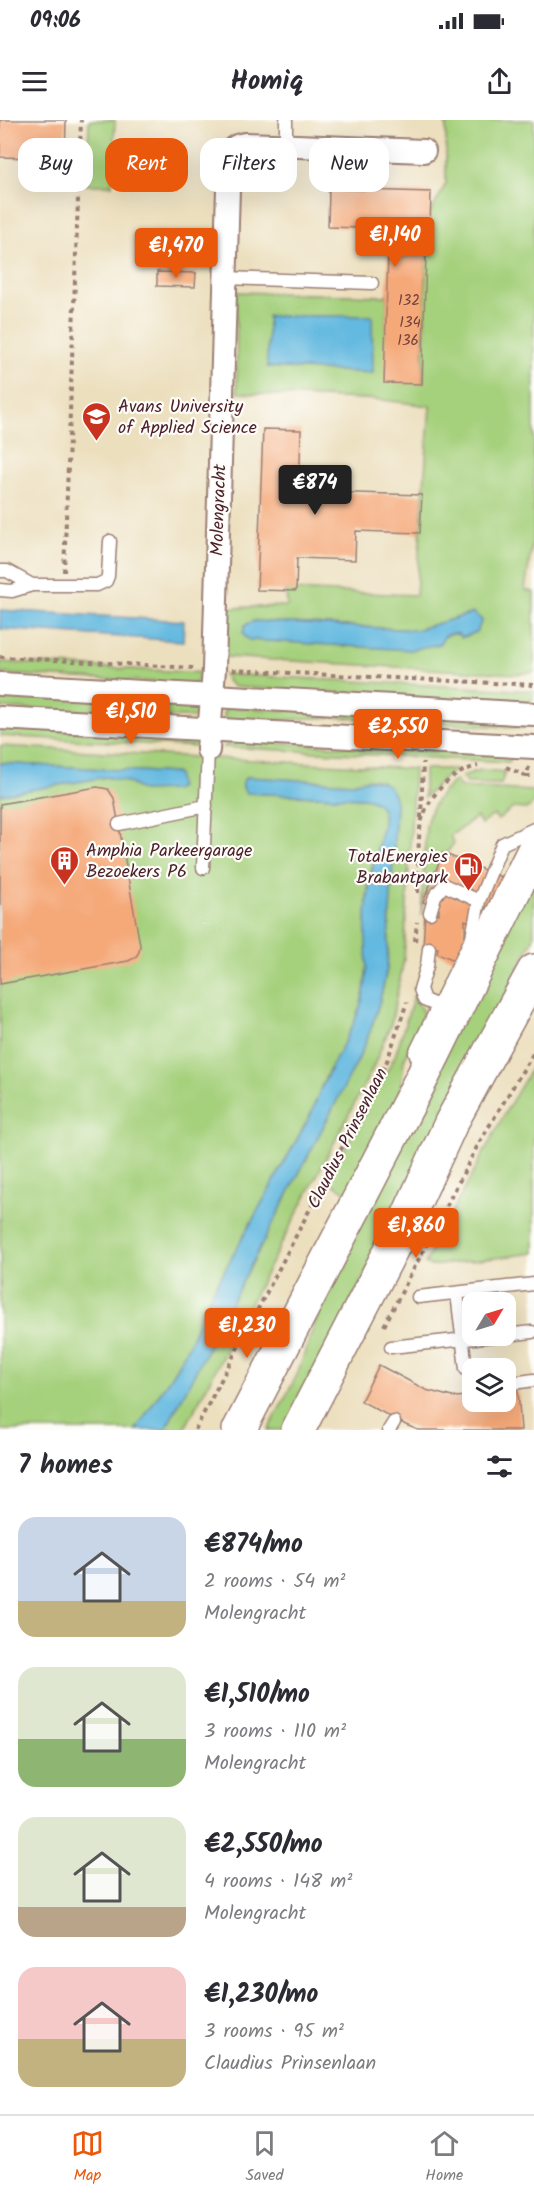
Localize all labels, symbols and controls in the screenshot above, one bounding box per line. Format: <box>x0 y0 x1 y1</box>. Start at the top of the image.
text: 09:06 <box>30 4 81 39</box>
text: Homiq <box>230 60 304 103</box>
icon: menu <box>18 65 51 98</box>
icon: share <box>483 65 516 98</box>
chip: Buy <box>18 138 93 192</box>
chip: Rent <box>105 138 188 192</box>
chip: Filters <box>200 138 297 192</box>
chip: New <box>309 138 389 192</box>
pin: €1,140 <box>346 217 444 268</box>
text: €1,140 <box>369 220 421 252</box>
pin: €1,470 <box>127 228 225 279</box>
text: €1,470 <box>149 231 203 263</box>
house number: 132 <box>398 289 420 313</box>
house number: 134 <box>399 311 421 335</box>
house number: 136 <box>397 329 419 353</box>
place label: Avans University of Applied Science <box>118 393 257 443</box>
school or university icon: Avans University of Applied Science <box>81 400 113 442</box>
street label: Molengracht <box>203 463 236 557</box>
pin: €874 <box>279 465 351 516</box>
text: €874 <box>293 468 337 500</box>
pin: €1,510 <box>82 694 180 745</box>
text: €1,510 <box>106 697 156 729</box>
pin: €2,550 <box>349 709 447 760</box>
text: €2,550 <box>368 712 428 744</box>
place label: Amphia Parkeergarage Bezoekers P6 <box>86 837 252 887</box>
place label: TotalEnergies Brabantpark <box>348 843 449 893</box>
building icon: Amphia Parkeergarage Bezoekers P6 <box>49 844 81 886</box>
fuel station icon: TotalEnergies Brabantpark <box>453 850 485 892</box>
street label: Claudius Prinsenlaan <box>300 1063 396 1214</box>
pin: €1,860 <box>367 1208 465 1259</box>
text: €1,860 <box>388 1211 444 1243</box>
north arrow <box>462 1292 516 1346</box>
map controls <box>462 1292 516 1412</box>
pin: €1,230 <box>198 1308 296 1359</box>
text: €1,230 <box>219 1311 275 1343</box>
button: layers <box>462 1358 516 1412</box>
text: 7 homes <box>18 1445 113 1487</box>
icon: filters <box>483 1450 516 1483</box>
text: €874/mo <box>204 1524 303 1566</box>
icon: home <box>66 1541 138 1613</box>
text: 2 rooms · 54 m² <box>204 1566 345 1598</box>
text: Molengracht <box>204 1598 306 1630</box>
text: €1,510/mo <box>204 1674 310 1716</box>
icon: home <box>66 1691 138 1763</box>
text: 3 rooms · 110 m² <box>204 1716 346 1748</box>
text: Molengracht <box>204 1748 306 1780</box>
text: €2,550/mo <box>204 1824 323 1866</box>
icon: home <box>66 1841 138 1913</box>
text: 4 rooms · 148 m² <box>204 1866 352 1898</box>
text: Molengracht <box>204 1898 306 1930</box>
text: €1,230/mo <box>204 1974 318 2016</box>
icon: home <box>66 1991 138 2063</box>
text: 3 rooms · 95 m² <box>204 2016 344 2048</box>
text: Claudius Prinsenlaan <box>204 2048 376 2080</box>
tab: Map <box>71 2127 104 2188</box>
tab: Saved <box>246 2127 284 2188</box>
tab: Home <box>425 2127 463 2188</box>

